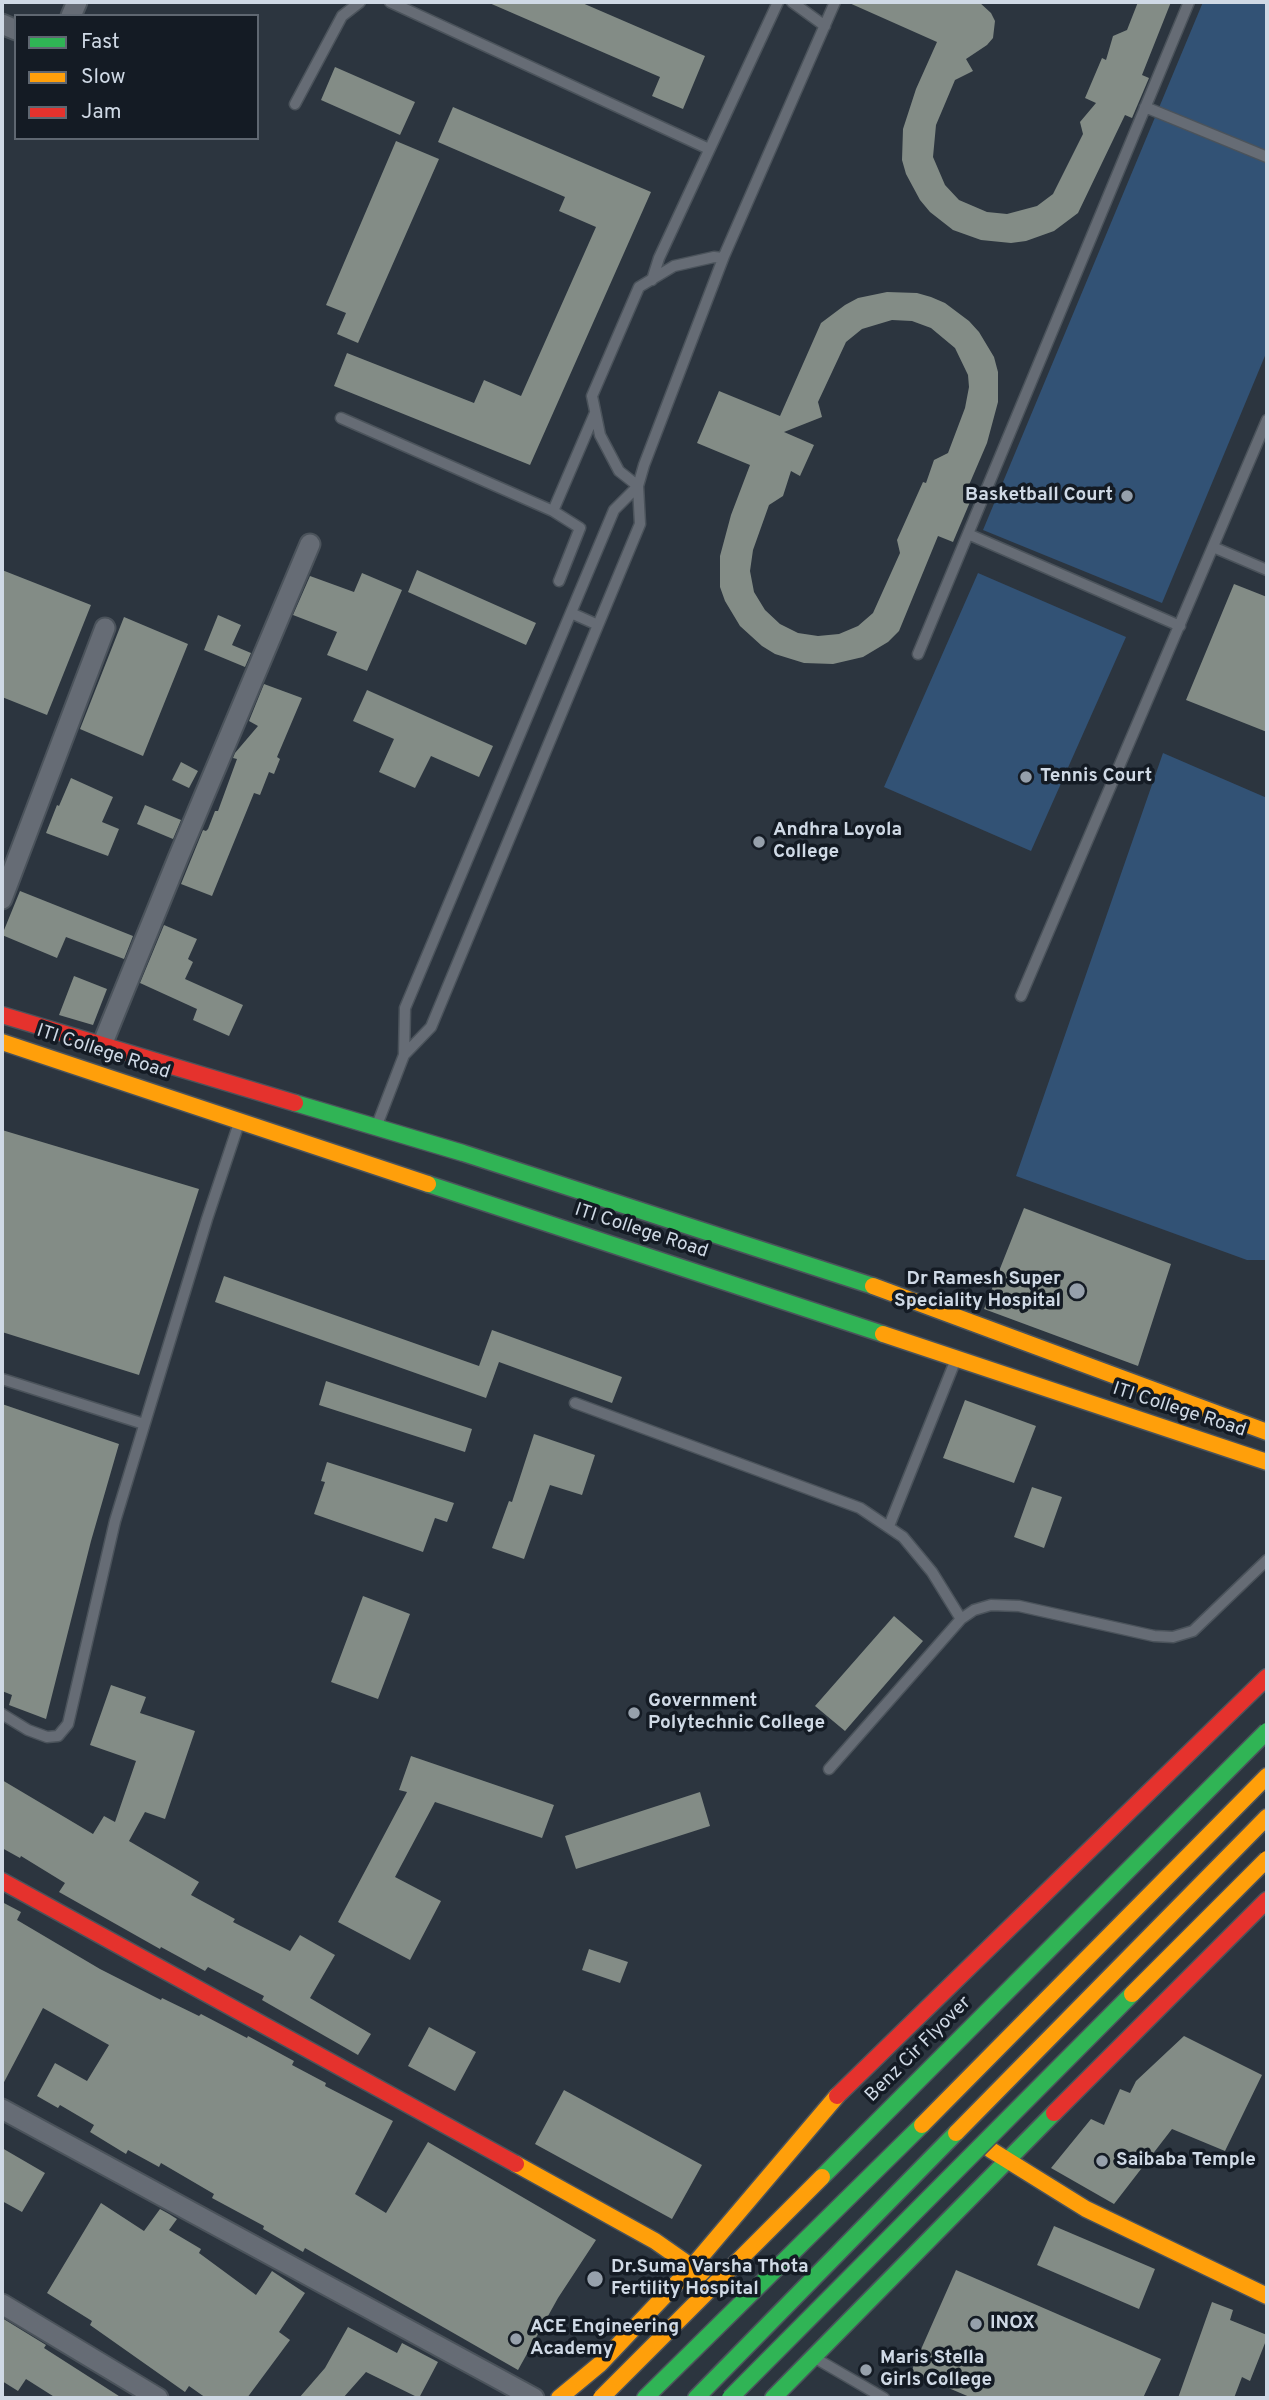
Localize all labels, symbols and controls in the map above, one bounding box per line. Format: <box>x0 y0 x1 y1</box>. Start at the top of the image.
legend <box>14 14 259 140</box>
text: Fast <box>81 29 120 56</box>
text: Slow <box>81 64 126 91</box>
text: Jam <box>81 99 122 126</box>
place label: Basketball Court <box>965 485 1113 507</box>
marker: Basketball Court <box>1119 488 1135 504</box>
place label: Tennis Court <box>1040 766 1152 788</box>
marker: Tennis Court <box>1018 769 1034 785</box>
place label: Andhra Loyola College <box>773 820 902 864</box>
marker: Andhra Loyola College <box>751 834 767 850</box>
street label: ITI College Road <box>33 1021 173 1085</box>
street label: ITI College Road <box>571 1200 711 1264</box>
place label: Dr Ramesh Super Speciality Hospital <box>894 1269 1061 1313</box>
marker: Dr Ramesh Super Speciality Hospital <box>1067 1281 1087 1301</box>
street label: ITI College Road <box>1109 1379 1249 1443</box>
place label: Government Polytechnic College <box>648 1691 825 1735</box>
marker: Government Polytechnic College <box>626 1705 642 1721</box>
street label: Benz Cir Flyover <box>861 1992 977 2108</box>
place label: Saibaba Temple <box>1116 2150 1256 2172</box>
marker: Saibaba Temple <box>1094 2153 1110 2169</box>
place label: Dr.Suma Varsha Thota Fertility Hospital <box>611 2257 809 2301</box>
marker: Dr.Suma Varsha Thota Fertility Hospital <box>585 2269 605 2289</box>
place label: INOX <box>990 2313 1035 2335</box>
marker: INOX <box>968 2316 984 2332</box>
place label: ACE Engineering Academy <box>530 2317 679 2361</box>
marker: ACE Engineering Academy <box>508 2331 524 2347</box>
place label: Maris Stella Girls College <box>880 2348 992 2392</box>
marker: Maris Stella Girls College <box>858 2362 874 2378</box>

